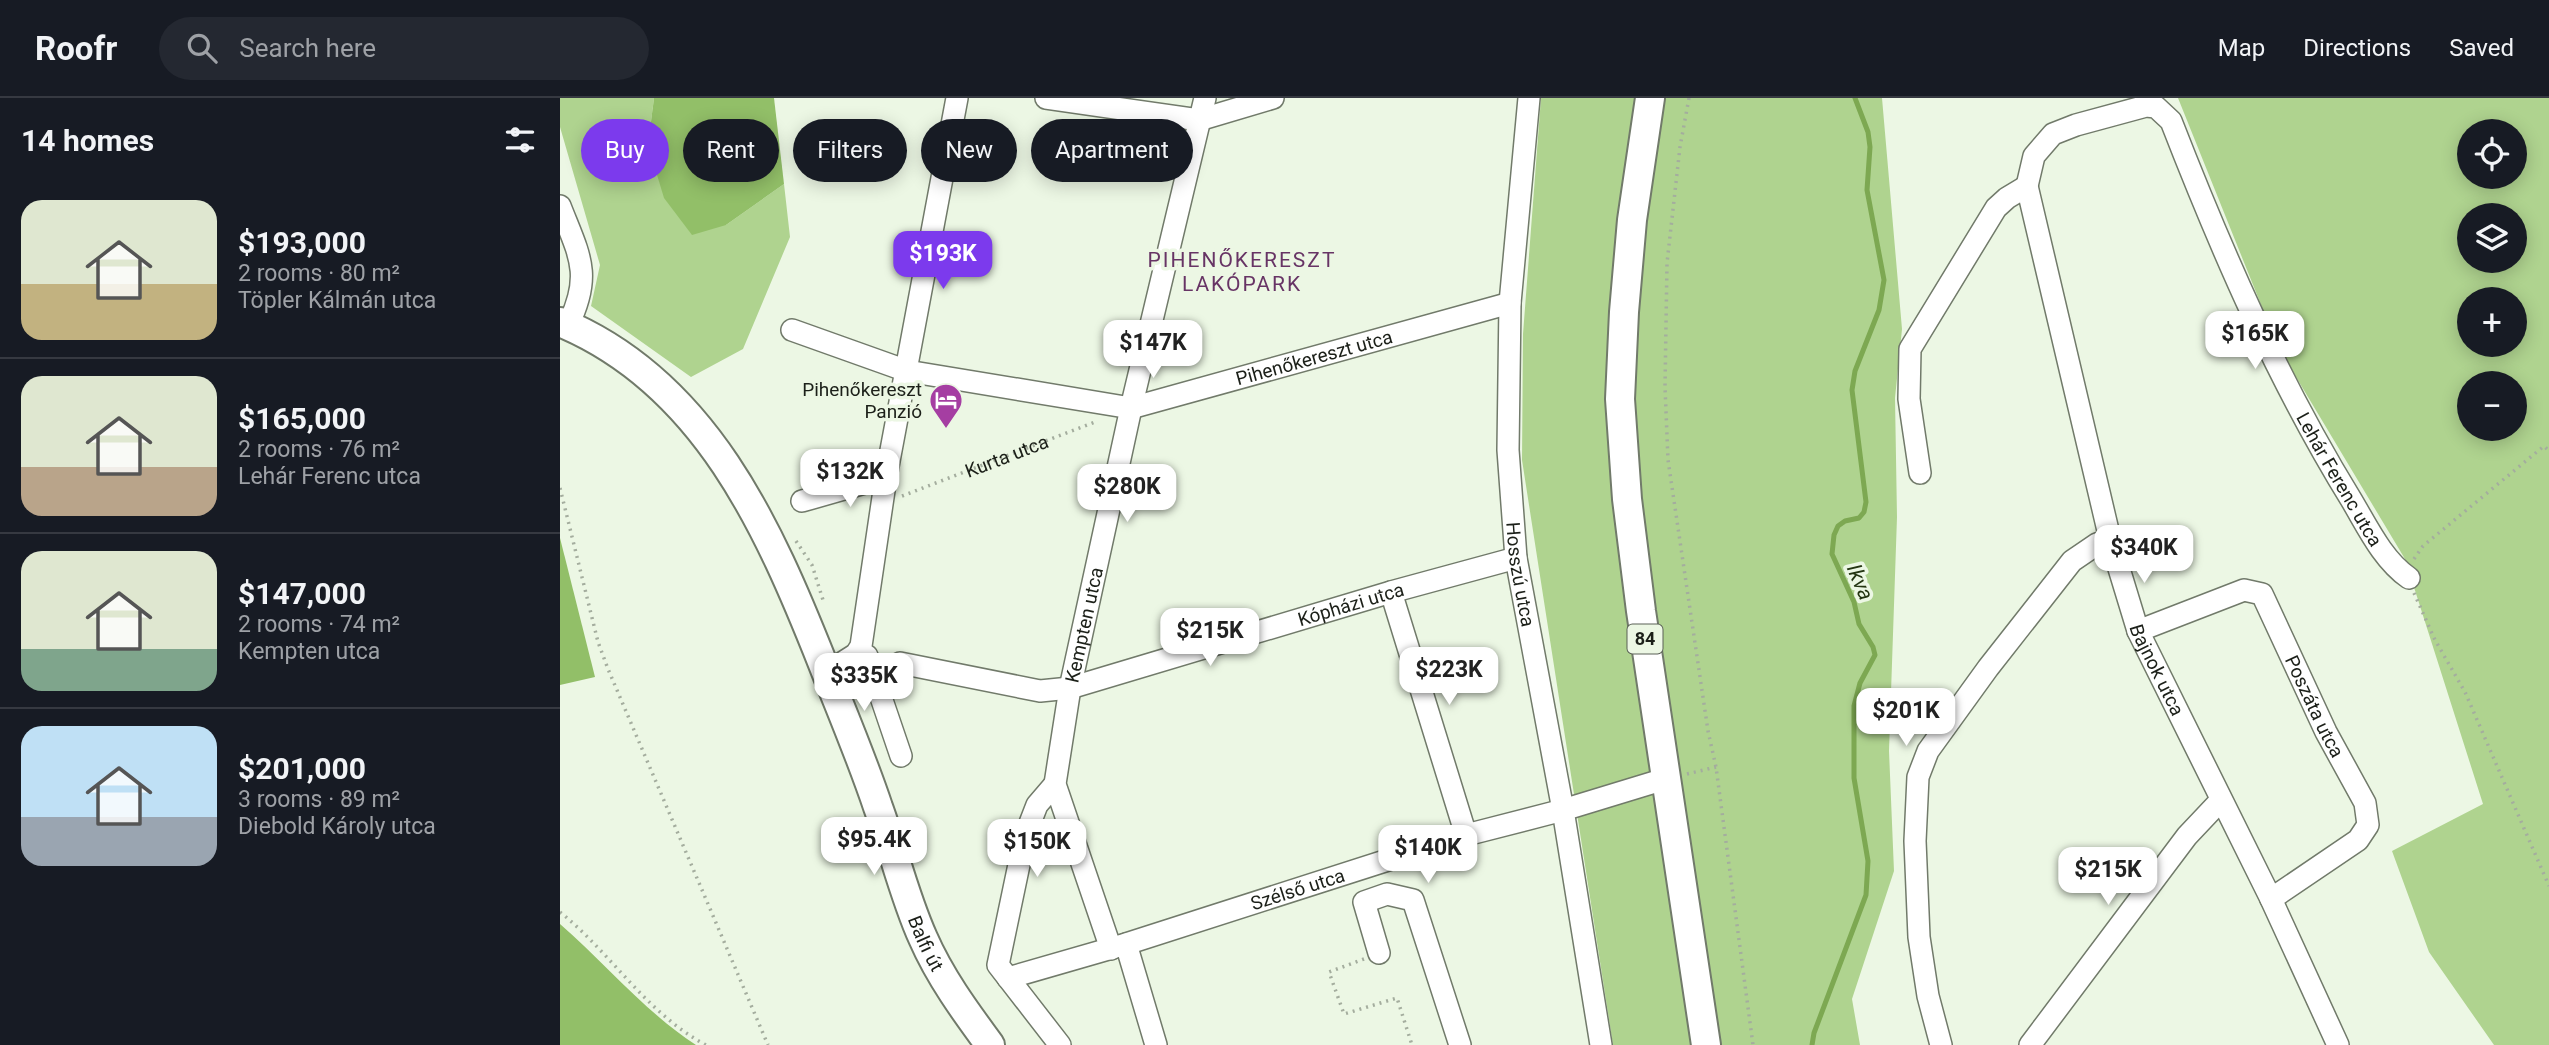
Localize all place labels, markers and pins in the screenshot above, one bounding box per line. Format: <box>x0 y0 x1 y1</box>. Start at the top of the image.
pin: $193K <box>894 232 992 291</box>
pin: $165K <box>2206 312 2304 371</box>
pin: $147K <box>1104 320 1202 380</box>
place label: Pihenőkereszt Panzió <box>802 378 922 423</box>
hotel icon: Pihenőkereszt Panzió <box>927 381 965 430</box>
pin: $132K <box>801 450 899 509</box>
pin: $280K <box>1078 464 1176 524</box>
pin: $340K <box>2095 526 2193 585</box>
pin: $215K <box>1161 608 1259 668</box>
pin: $223K <box>1400 648 1498 707</box>
pin: $335K <box>815 654 913 713</box>
pin: $201K <box>1857 688 1955 748</box>
pin: $95.4K <box>817 818 931 877</box>
pin: $150K <box>988 820 1086 879</box>
pin: $140K <box>1379 826 1477 885</box>
pin: $215K <box>2059 848 2157 907</box>

